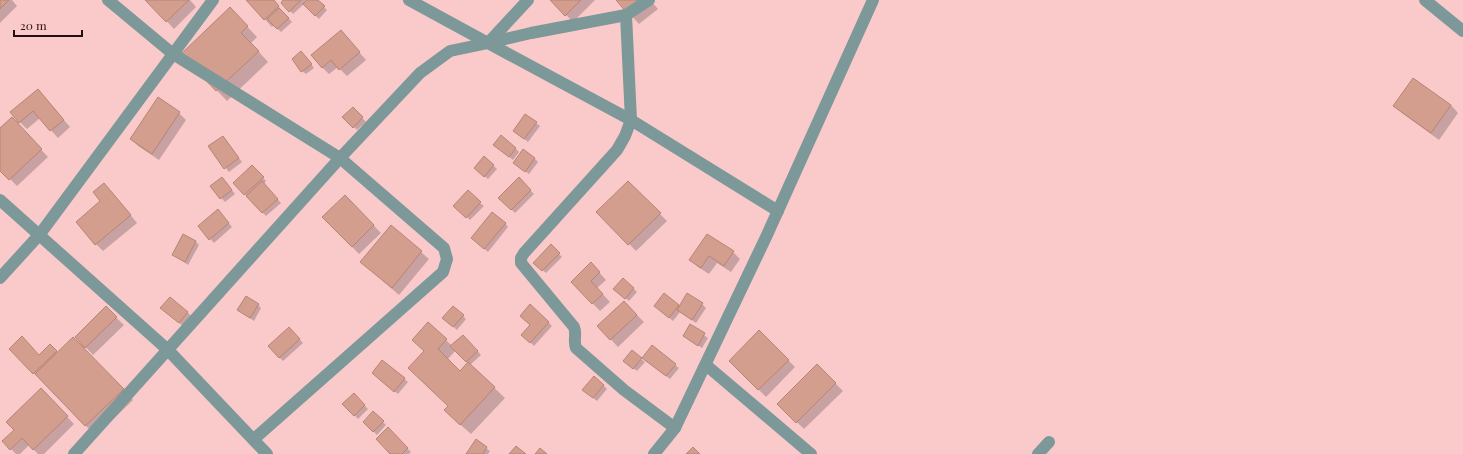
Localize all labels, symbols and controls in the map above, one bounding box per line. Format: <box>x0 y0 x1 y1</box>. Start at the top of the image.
scale bar <box>14 12 82 38</box>
text: 20 m <box>20 17 47 33</box>

